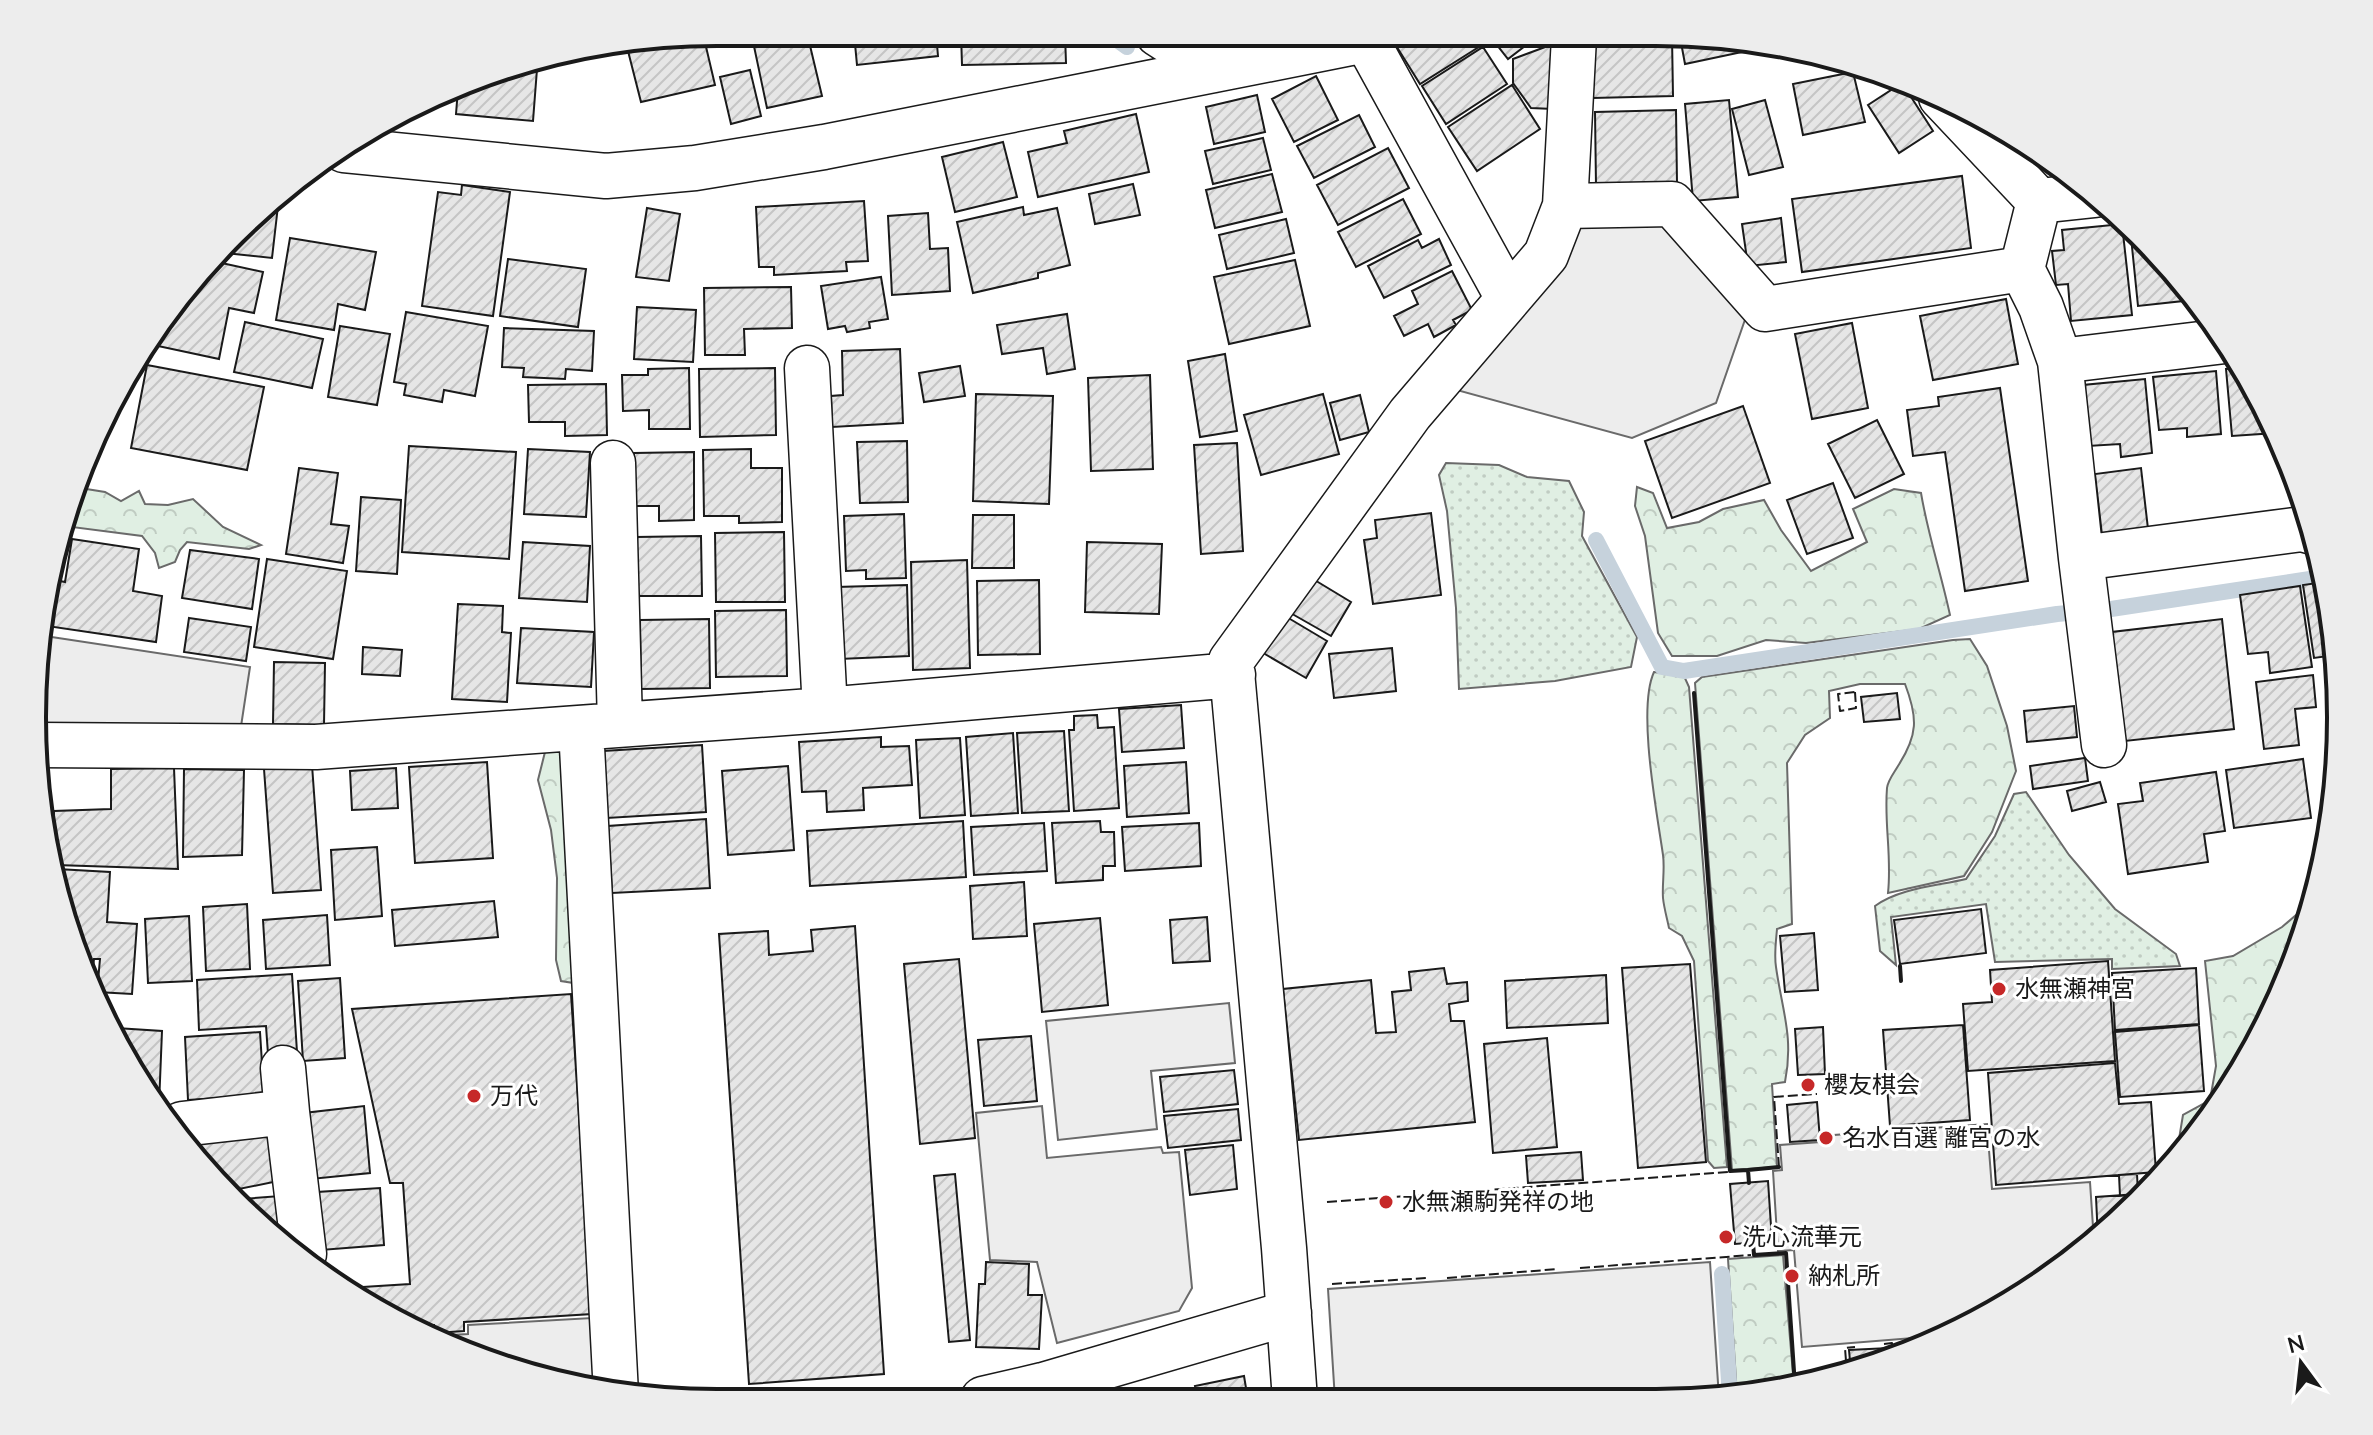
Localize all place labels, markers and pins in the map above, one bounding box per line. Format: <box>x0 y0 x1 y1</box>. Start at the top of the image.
place label: 水無瀬神宮 <box>2015 973 2135 1005</box>
marker: 水無瀬神宮 <box>1990 980 2008 998</box>
place label: 櫻友棋会 <box>1824 1069 1920 1101</box>
marker: 櫻友棋会 <box>1799 1076 1817 1094</box>
place label: 万代 <box>490 1080 538 1112</box>
marker: 万代 <box>465 1087 483 1105</box>
place label: 名水百選 離宮の水 <box>1842 1122 2040 1154</box>
marker: 名水百選 離宮の水 <box>1817 1129 1835 1147</box>
place label: 水無瀬駒発祥の地 <box>1402 1186 1594 1218</box>
marker: 水無瀬駒発祥の地 <box>1377 1193 1395 1211</box>
place label: 洗心流華元 <box>1742 1221 1862 1253</box>
marker: 洗心流華元 <box>1717 1228 1735 1246</box>
place label: 納札所 <box>1808 1260 1880 1292</box>
marker: 納札所 <box>1783 1267 1801 1285</box>

